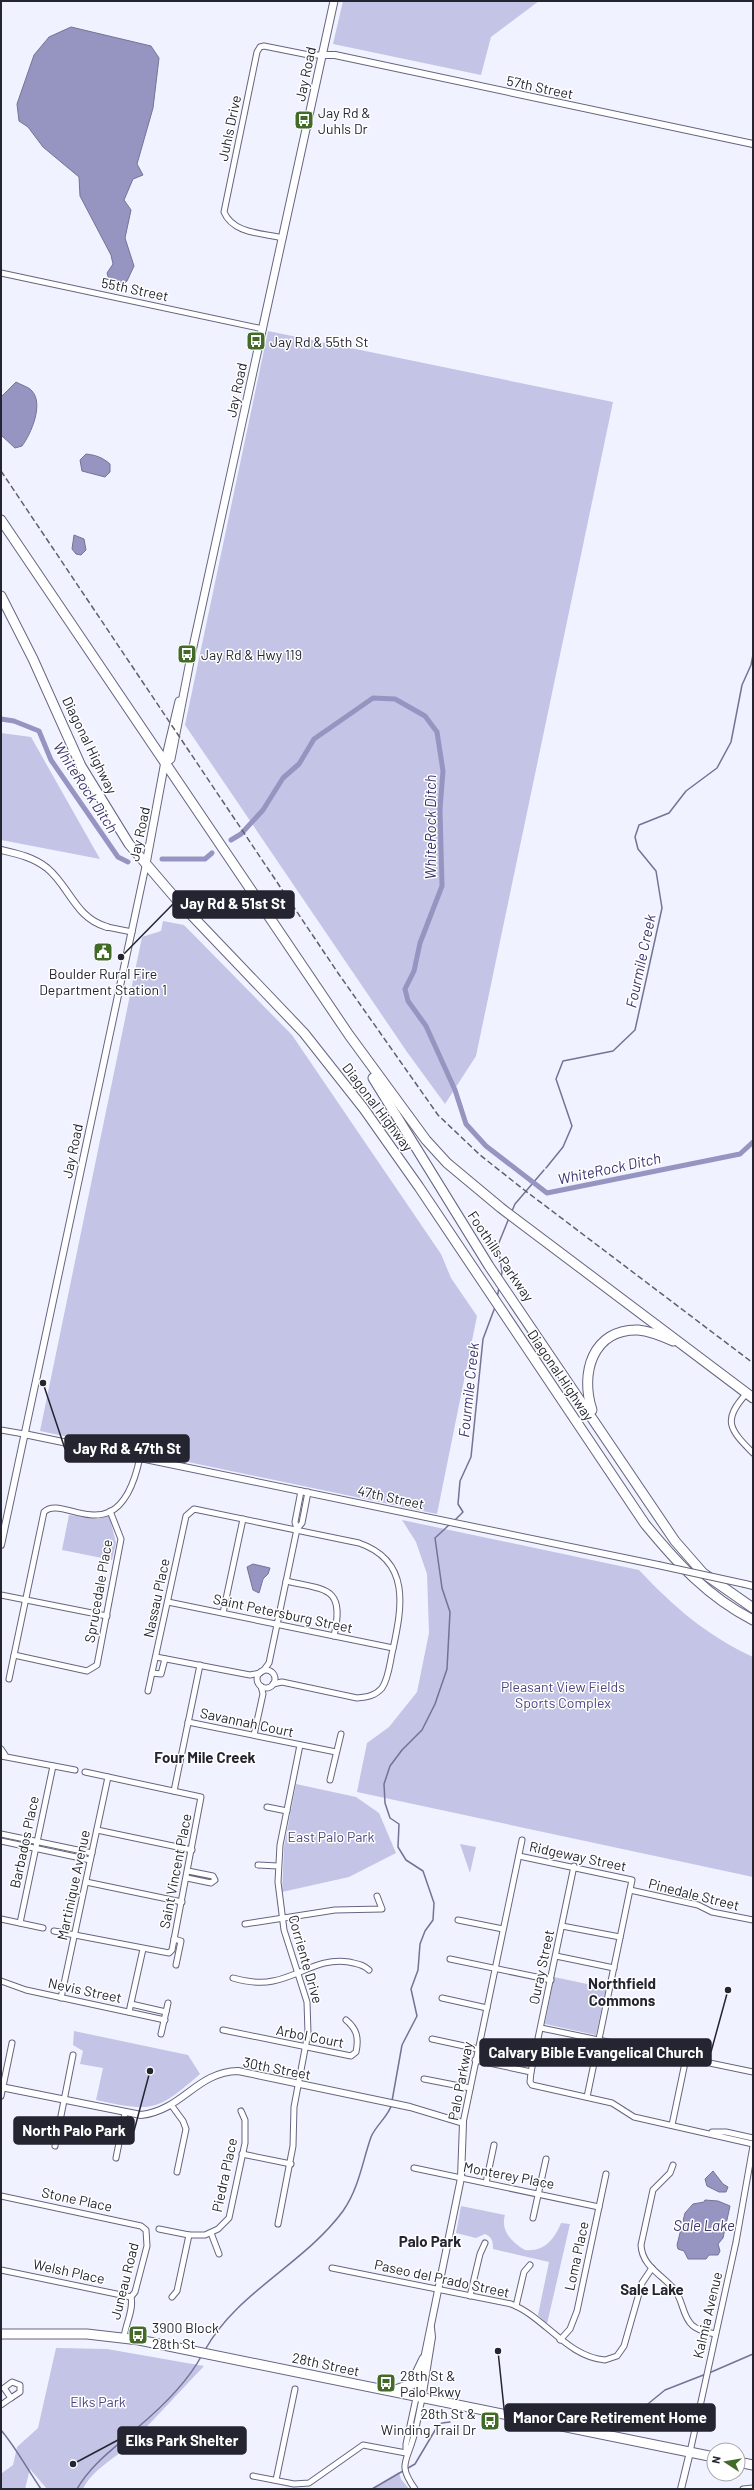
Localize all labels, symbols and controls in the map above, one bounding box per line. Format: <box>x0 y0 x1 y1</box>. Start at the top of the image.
street label: Jay Road <box>291 45 319 103</box>
street label: 57th Street <box>505 72 575 102</box>
street label: Juhls Drive <box>214 93 244 163</box>
place label: Jay Rd & Juhls Dr <box>318 104 371 137</box>
bus stop icon: Jay Rd & Juhls Dr <box>293 109 315 131</box>
street label: 55th Street <box>100 274 170 304</box>
bus stop icon: Jay Rd & 55th St <box>245 330 267 352</box>
place label: Jay Rd & 55th St <box>270 333 369 350</box>
street label: Jay Road <box>222 361 250 419</box>
bus stop icon: Jay Rd & Hwy 119 <box>176 643 198 665</box>
place label: Jay Rd & Hwy 119 <box>201 646 302 663</box>
street label: Diagonal Highway <box>59 693 121 797</box>
water label: WhiteRock Ditch <box>50 738 122 836</box>
water label: WhiteRock Ditch <box>421 774 439 879</box>
street label: Jay Road <box>125 805 153 863</box>
callout: Jay Rd & 51st St <box>173 891 294 918</box>
text: Jay Rd & 51st St <box>180 894 286 912</box>
water label: Fourmile Creek <box>621 912 659 1009</box>
public building icon: Boulder Rural Fire Department Station 1 <box>92 941 114 963</box>
place label: Boulder Rural Fire Department Station 1 <box>39 965 167 998</box>
street label: Diagonal Highway <box>339 1059 417 1155</box>
street label: Jay Road <box>58 1122 86 1180</box>
water label: WhiteRock Ditch <box>556 1148 662 1188</box>
street label: Foothills Parkway <box>464 1207 538 1305</box>
street label: Diagonal Highway <box>524 1326 598 1424</box>
water label: Fourmile Creek <box>454 1341 482 1438</box>
callout: Jay Rd & 47th St <box>65 1435 189 1462</box>
text: Jay Rd & 47th St <box>73 1439 181 1457</box>
street label: 47th Street <box>356 1482 426 1512</box>
street label: Sprucedale Place <box>81 1538 115 1644</box>
street label: Nassau Place <box>139 1557 173 1639</box>
street label: Saint Petersburg Street <box>212 1590 354 1636</box>
park label: Pleasant View Fields Sports Complex <box>501 1678 625 1711</box>
street label: Savannah Court <box>199 1704 295 1740</box>
district label: Four Mile Creek <box>154 1748 256 1766</box>
street label: Barbados Place <box>6 1794 42 1890</box>
street label: Saint Vincent Place <box>155 1812 195 1930</box>
street label: Martinique Avenue <box>53 1828 93 1942</box>
park label: East Palo Park <box>288 1828 374 1845</box>
street label: Ridgeway Street <box>528 1837 628 1875</box>
street label: Pinedale Street <box>647 1874 741 1914</box>
street label: Corriente Drive <box>285 1913 327 2005</box>
street label: Ouray Street <box>525 1928 557 2006</box>
street label: Nevis Street <box>47 1974 123 2006</box>
district label: Northfield Commons <box>588 1974 656 2009</box>
street label: Arbol Court <box>275 2021 345 2051</box>
callout: Calvary Bible Evangelical Church <box>480 2039 711 2066</box>
street label: Palo Parkway <box>444 2040 476 2122</box>
text: Calvary Bible Evangelical Church <box>488 2043 704 2061</box>
street label: 30th Street <box>242 2053 312 2083</box>
callout: North Palo Park <box>14 2117 134 2144</box>
text: North Palo Park <box>22 2121 126 2139</box>
street label: Piedra Place <box>208 2136 240 2214</box>
street label: Monterey Place <box>462 2158 556 2192</box>
street label: Stone Place <box>40 2183 114 2215</box>
water label: Sale Lake <box>673 2216 735 2234</box>
street label: Loma Place <box>560 2220 592 2292</box>
district label: Palo Park <box>399 2232 461 2250</box>
street label: Juneau Road <box>106 2241 142 2321</box>
street label: Welsh Place <box>32 2255 106 2287</box>
street label: Paseo del Prado Street <box>373 2255 511 2301</box>
street label: Kalmia Avenue <box>689 2270 725 2360</box>
district label: Sale Lake <box>620 2280 684 2298</box>
place label: 3900 Block 28th St <box>152 2319 219 2352</box>
bus stop icon: 3900 Block 28th St <box>127 2324 149 2346</box>
street label: 28th Street <box>291 2349 361 2379</box>
place label: 28th St & Palo Pkwy <box>400 2367 461 2400</box>
bus stop icon: 28th St & Palo Pkwy <box>375 2372 397 2394</box>
park label: Elks Park <box>70 2393 126 2410</box>
callout: Manor Care Retirement Home <box>505 2404 715 2431</box>
place label: 28th St & Winding Trail Dr <box>381 2405 476 2438</box>
text: Manor Care Retirement Home <box>513 2408 707 2426</box>
bus stop icon: 28th St & Winding Trail Dr <box>479 2410 501 2432</box>
callout: Elks Park Shelter <box>118 2427 246 2454</box>
text: Elks Park Shelter <box>126 2431 239 2449</box>
north arrow <box>706 2442 746 2482</box>
text: N <box>709 2455 723 2465</box>

